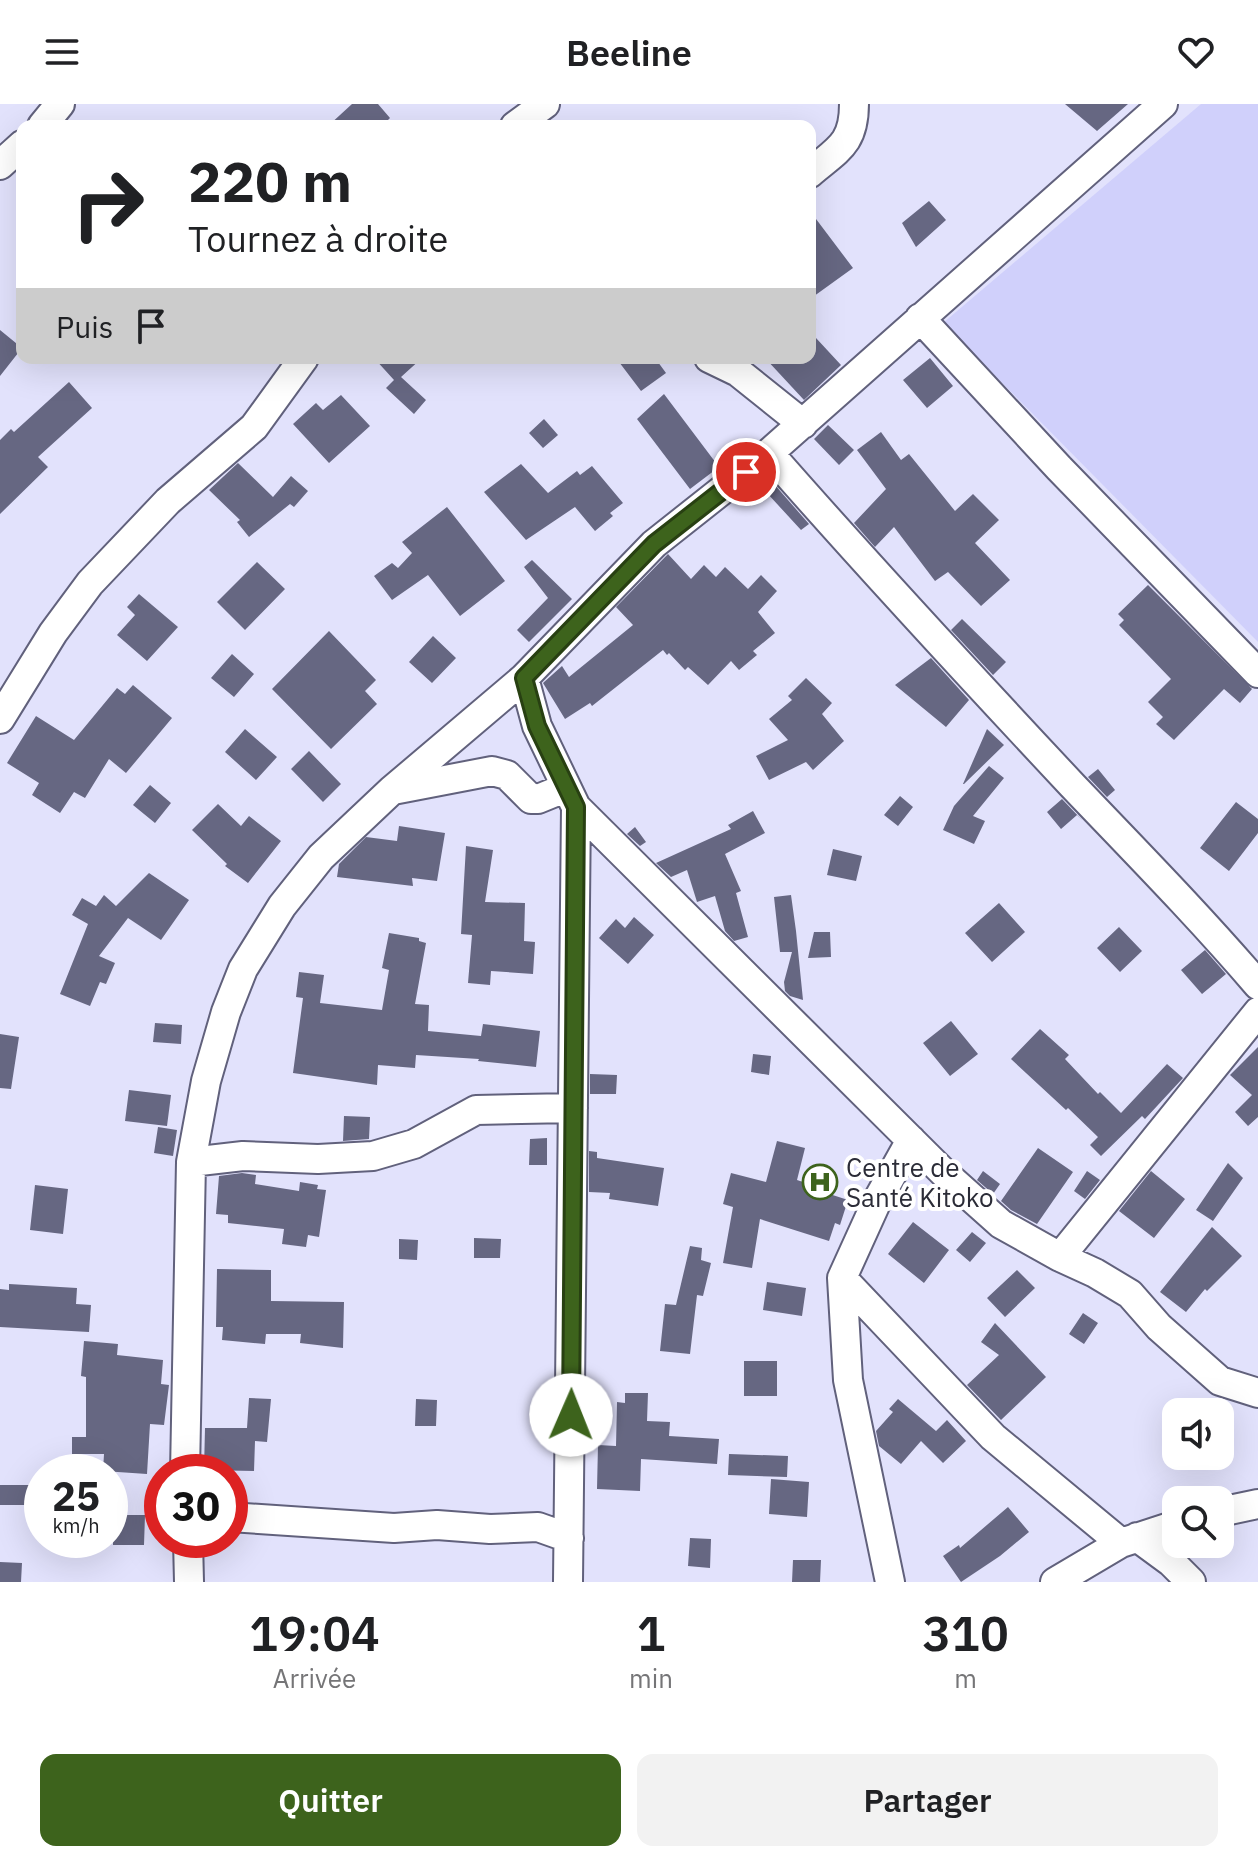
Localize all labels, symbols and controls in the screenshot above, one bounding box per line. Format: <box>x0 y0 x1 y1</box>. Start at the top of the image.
text: Beeline <box>566 29 692 76</box>
icon: menu <box>40 30 84 74</box>
icon: heart <box>1174 30 1218 74</box>
text: 220 m <box>188 145 352 217</box>
icon: right <box>56 152 160 256</box>
text: Tournez à droite <box>188 215 448 262</box>
icon: arrive <box>129 304 173 348</box>
text: Puis <box>56 307 113 346</box>
pin <box>712 438 780 506</box>
icon: arrive <box>724 450 768 494</box>
place label: Centre de Santé Kitoko <box>846 1150 994 1214</box>
hospital icon: Centre de Santé Kitoko <box>801 1163 839 1201</box>
position arrow <box>529 1373 613 1457</box>
map controls <box>1162 1398 1234 1558</box>
button: sound <box>1162 1398 1234 1470</box>
speed limit sign: 30 <box>144 1454 248 1558</box>
text: 25 <box>52 1470 100 1522</box>
button: search <box>1162 1486 1234 1558</box>
text: km/h <box>52 1512 100 1539</box>
text: 19:04 <box>249 1602 380 1664</box>
text: 1 <box>637 1602 665 1664</box>
text: 310 <box>922 1602 1009 1664</box>
text: Arrivée <box>273 1661 356 1695</box>
text: min <box>629 1661 673 1695</box>
text: m <box>954 1661 977 1695</box>
button: Quitter <box>40 1754 621 1846</box>
button: Partager <box>637 1754 1218 1846</box>

